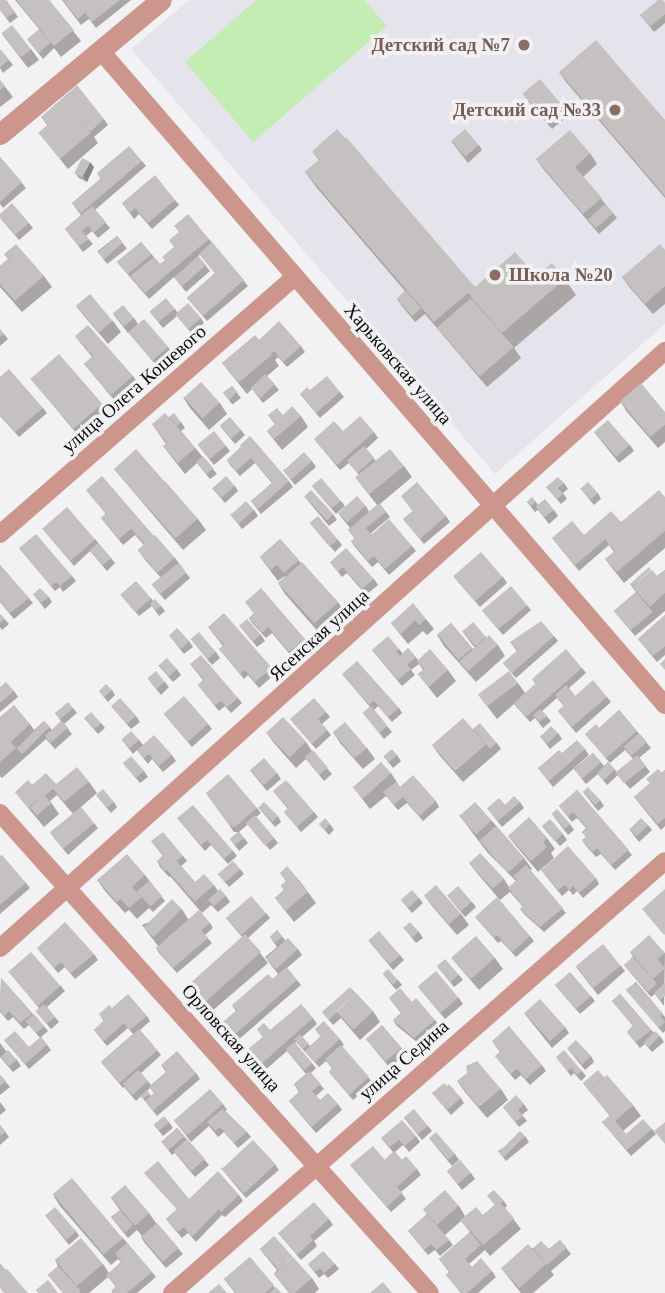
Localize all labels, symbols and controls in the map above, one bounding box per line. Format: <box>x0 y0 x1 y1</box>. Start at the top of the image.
place label: Детский сад №7 <box>372 34 510 56</box>
marker: Детский сад №7 <box>516 37 532 53</box>
place label: Детский сад №33 <box>453 99 601 121</box>
marker: Детский сад №33 <box>607 102 623 118</box>
place label: Школа №20 <box>509 264 613 286</box>
marker: Школа №20 <box>487 267 503 283</box>
street label: Харьковская улица <box>339 299 457 429</box>
street label: улица Олега Кошевого <box>57 320 211 458</box>
street label: Ясенская улица <box>264 584 374 686</box>
street label: Орловская улица <box>177 979 285 1097</box>
street label: улица Седина <box>355 1015 453 1105</box>

